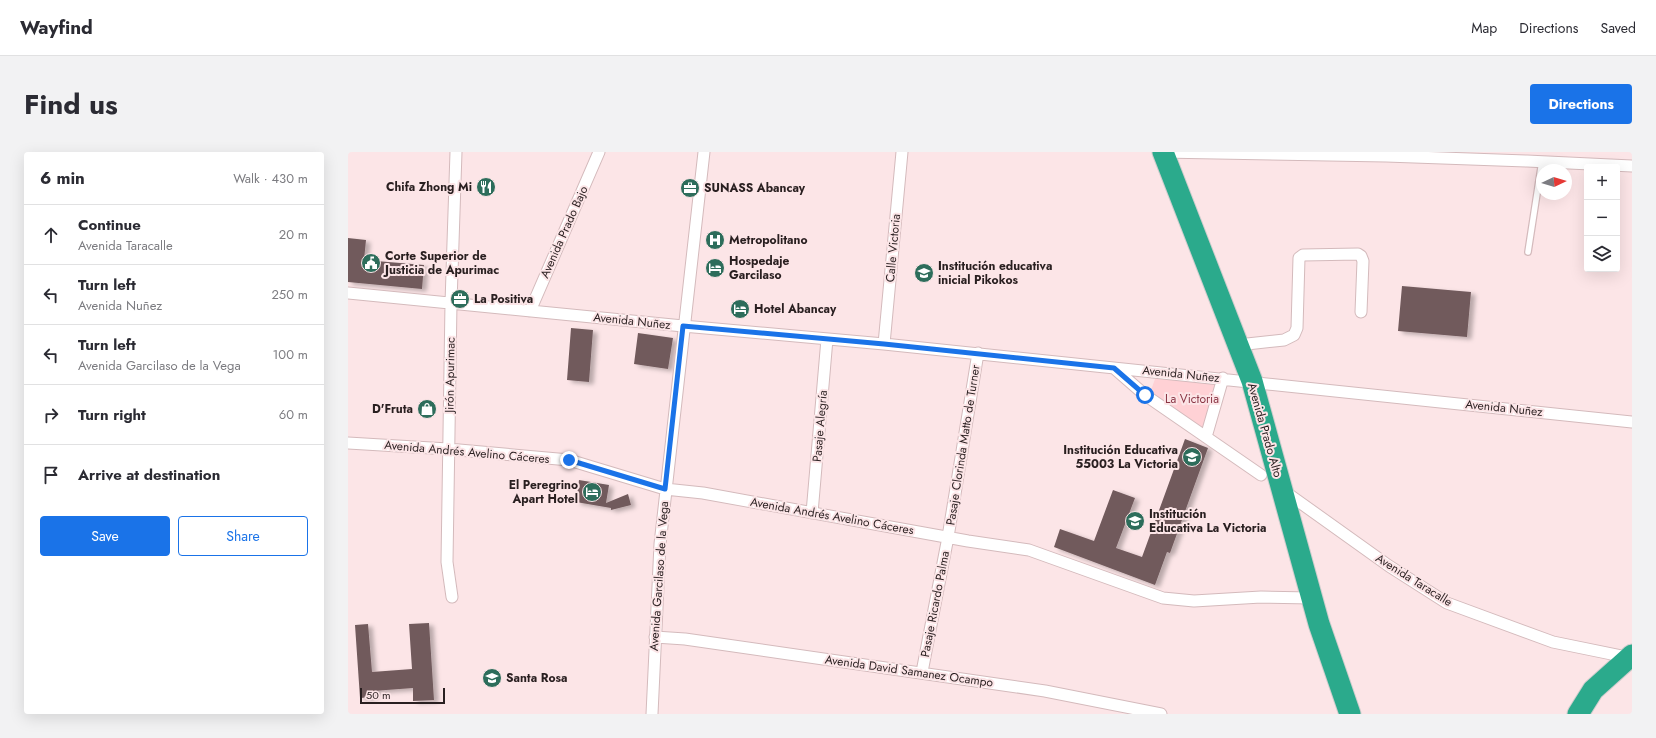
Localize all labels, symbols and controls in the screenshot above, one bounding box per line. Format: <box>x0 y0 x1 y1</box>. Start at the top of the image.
text: Wayfind <box>20 14 93 41</box>
text: Map <box>1471 18 1497 38</box>
text: Directions <box>1519 18 1579 38</box>
text: Saved <box>1601 18 1636 38</box>
text: Find us <box>24 84 118 125</box>
button: Directions <box>1530 84 1632 124</box>
north arrow <box>1536 164 1572 200</box>
map controls <box>1584 164 1620 272</box>
button: + <box>1584 164 1620 200</box>
text: 6 min <box>40 166 85 190</box>
text: Walk · 430 m <box>233 169 308 188</box>
restaurant icon: Chifa Zhong Mi <box>475 176 497 198</box>
office icon: SUNASS Abancay <box>679 177 701 199</box>
place label: Chifa Zhong Mi <box>386 178 472 196</box>
place label: SUNASS Abancay <box>704 179 806 197</box>
street label: Avenida Prado Bajo <box>536 182 593 281</box>
button: − <box>1584 200 1620 236</box>
street label: Calle Victoria <box>881 213 905 283</box>
text: Continue <box>78 214 141 236</box>
icon: ahead <box>40 224 62 246</box>
text: 20 m <box>279 225 308 244</box>
hospital icon: Metropolitano <box>704 229 726 251</box>
place label: Metropolitano <box>729 231 808 249</box>
text: Avenida Taracalle <box>78 236 173 255</box>
button: layers <box>1584 236 1620 272</box>
place label: Corte Superior de Justicia de Apurimac <box>383 247 499 279</box>
public building icon: Corte Superior de Justicia de Apurimac <box>360 252 382 274</box>
place label: Hospedaje Garcilaso <box>729 252 789 284</box>
hotel icon: Hospedaje Garcilaso <box>704 257 726 279</box>
place label: Institución educativa inicial Pikokos <box>938 257 1052 289</box>
school or university icon: Institución educativa inicial Pikokos <box>913 262 935 284</box>
text: Turn left <box>78 274 136 296</box>
icon: left <box>40 284 62 306</box>
text: 250 m <box>271 285 308 304</box>
office icon: La Positiva <box>449 288 471 310</box>
place label: La Positiva <box>474 290 533 308</box>
text: Avenida Nuñez <box>78 296 162 315</box>
hotel icon: Hotel Abancay <box>729 298 751 320</box>
place label: Hotel Abancay <box>754 300 837 318</box>
street label: Avenida Nuñez <box>592 308 672 334</box>
text: Turn left <box>78 334 136 356</box>
street label: Jirón Apurimac <box>440 337 460 415</box>
icon: left <box>40 344 62 366</box>
text: 100 m <box>273 345 308 364</box>
text: Avenida Garcilaso de la Vega <box>78 356 241 375</box>
street label: Avenida Nuñez <box>1141 361 1221 387</box>
street label: Pasaje Clorinda Matto de Turner <box>941 363 985 527</box>
street label: Avenida Prado Alto <box>1243 381 1287 480</box>
route start <box>1136 386 1154 404</box>
street label: Pasaje Alegría <box>808 389 832 463</box>
park label: La Victoria <box>1165 390 1219 408</box>
street label: Avenida Nuñez <box>1464 395 1544 421</box>
shop icon: D'Fruta <box>416 398 438 420</box>
place label: D'Fruta <box>372 400 413 418</box>
icon: right <box>40 404 62 426</box>
text: Turn right <box>78 404 146 426</box>
text: 60 m <box>279 405 308 424</box>
street label: Avenida Andrés Avelino Cáceres <box>384 436 550 468</box>
place label: Institución Educativa 55003 La Victoria <box>1063 441 1178 473</box>
school or university icon: Institución Educativa 55003 La Victoria <box>1181 446 1203 468</box>
route end <box>560 451 578 469</box>
icon: arrive <box>40 464 62 486</box>
text: Arrive at destination <box>78 464 220 486</box>
place label: El Peregrino Apart Hotel <box>509 476 578 508</box>
hotel icon: El Peregrino Apart Hotel <box>581 481 603 503</box>
street label: Avenida Andrés Avelino Cáceres <box>749 493 915 539</box>
street label: Avenida Garcilaso de la Vega <box>645 500 673 652</box>
place label: Institución Educativa La Victoria <box>1149 505 1267 537</box>
school or university icon: Institución Educativa La Victoria <box>1124 510 1146 532</box>
button: Save <box>40 516 170 556</box>
button: Share <box>178 516 308 556</box>
street label: Pasaje Ricardo Palma <box>916 549 954 659</box>
street label: Avenida Taracalle <box>1372 549 1456 611</box>
street label: Avenida David Samanez Ocampo <box>824 650 995 692</box>
school or university icon: Santa Rosa <box>481 667 503 689</box>
place label: Santa Rosa <box>506 669 568 687</box>
scale bar <box>360 686 445 705</box>
text: 50 m <box>366 687 391 703</box>

